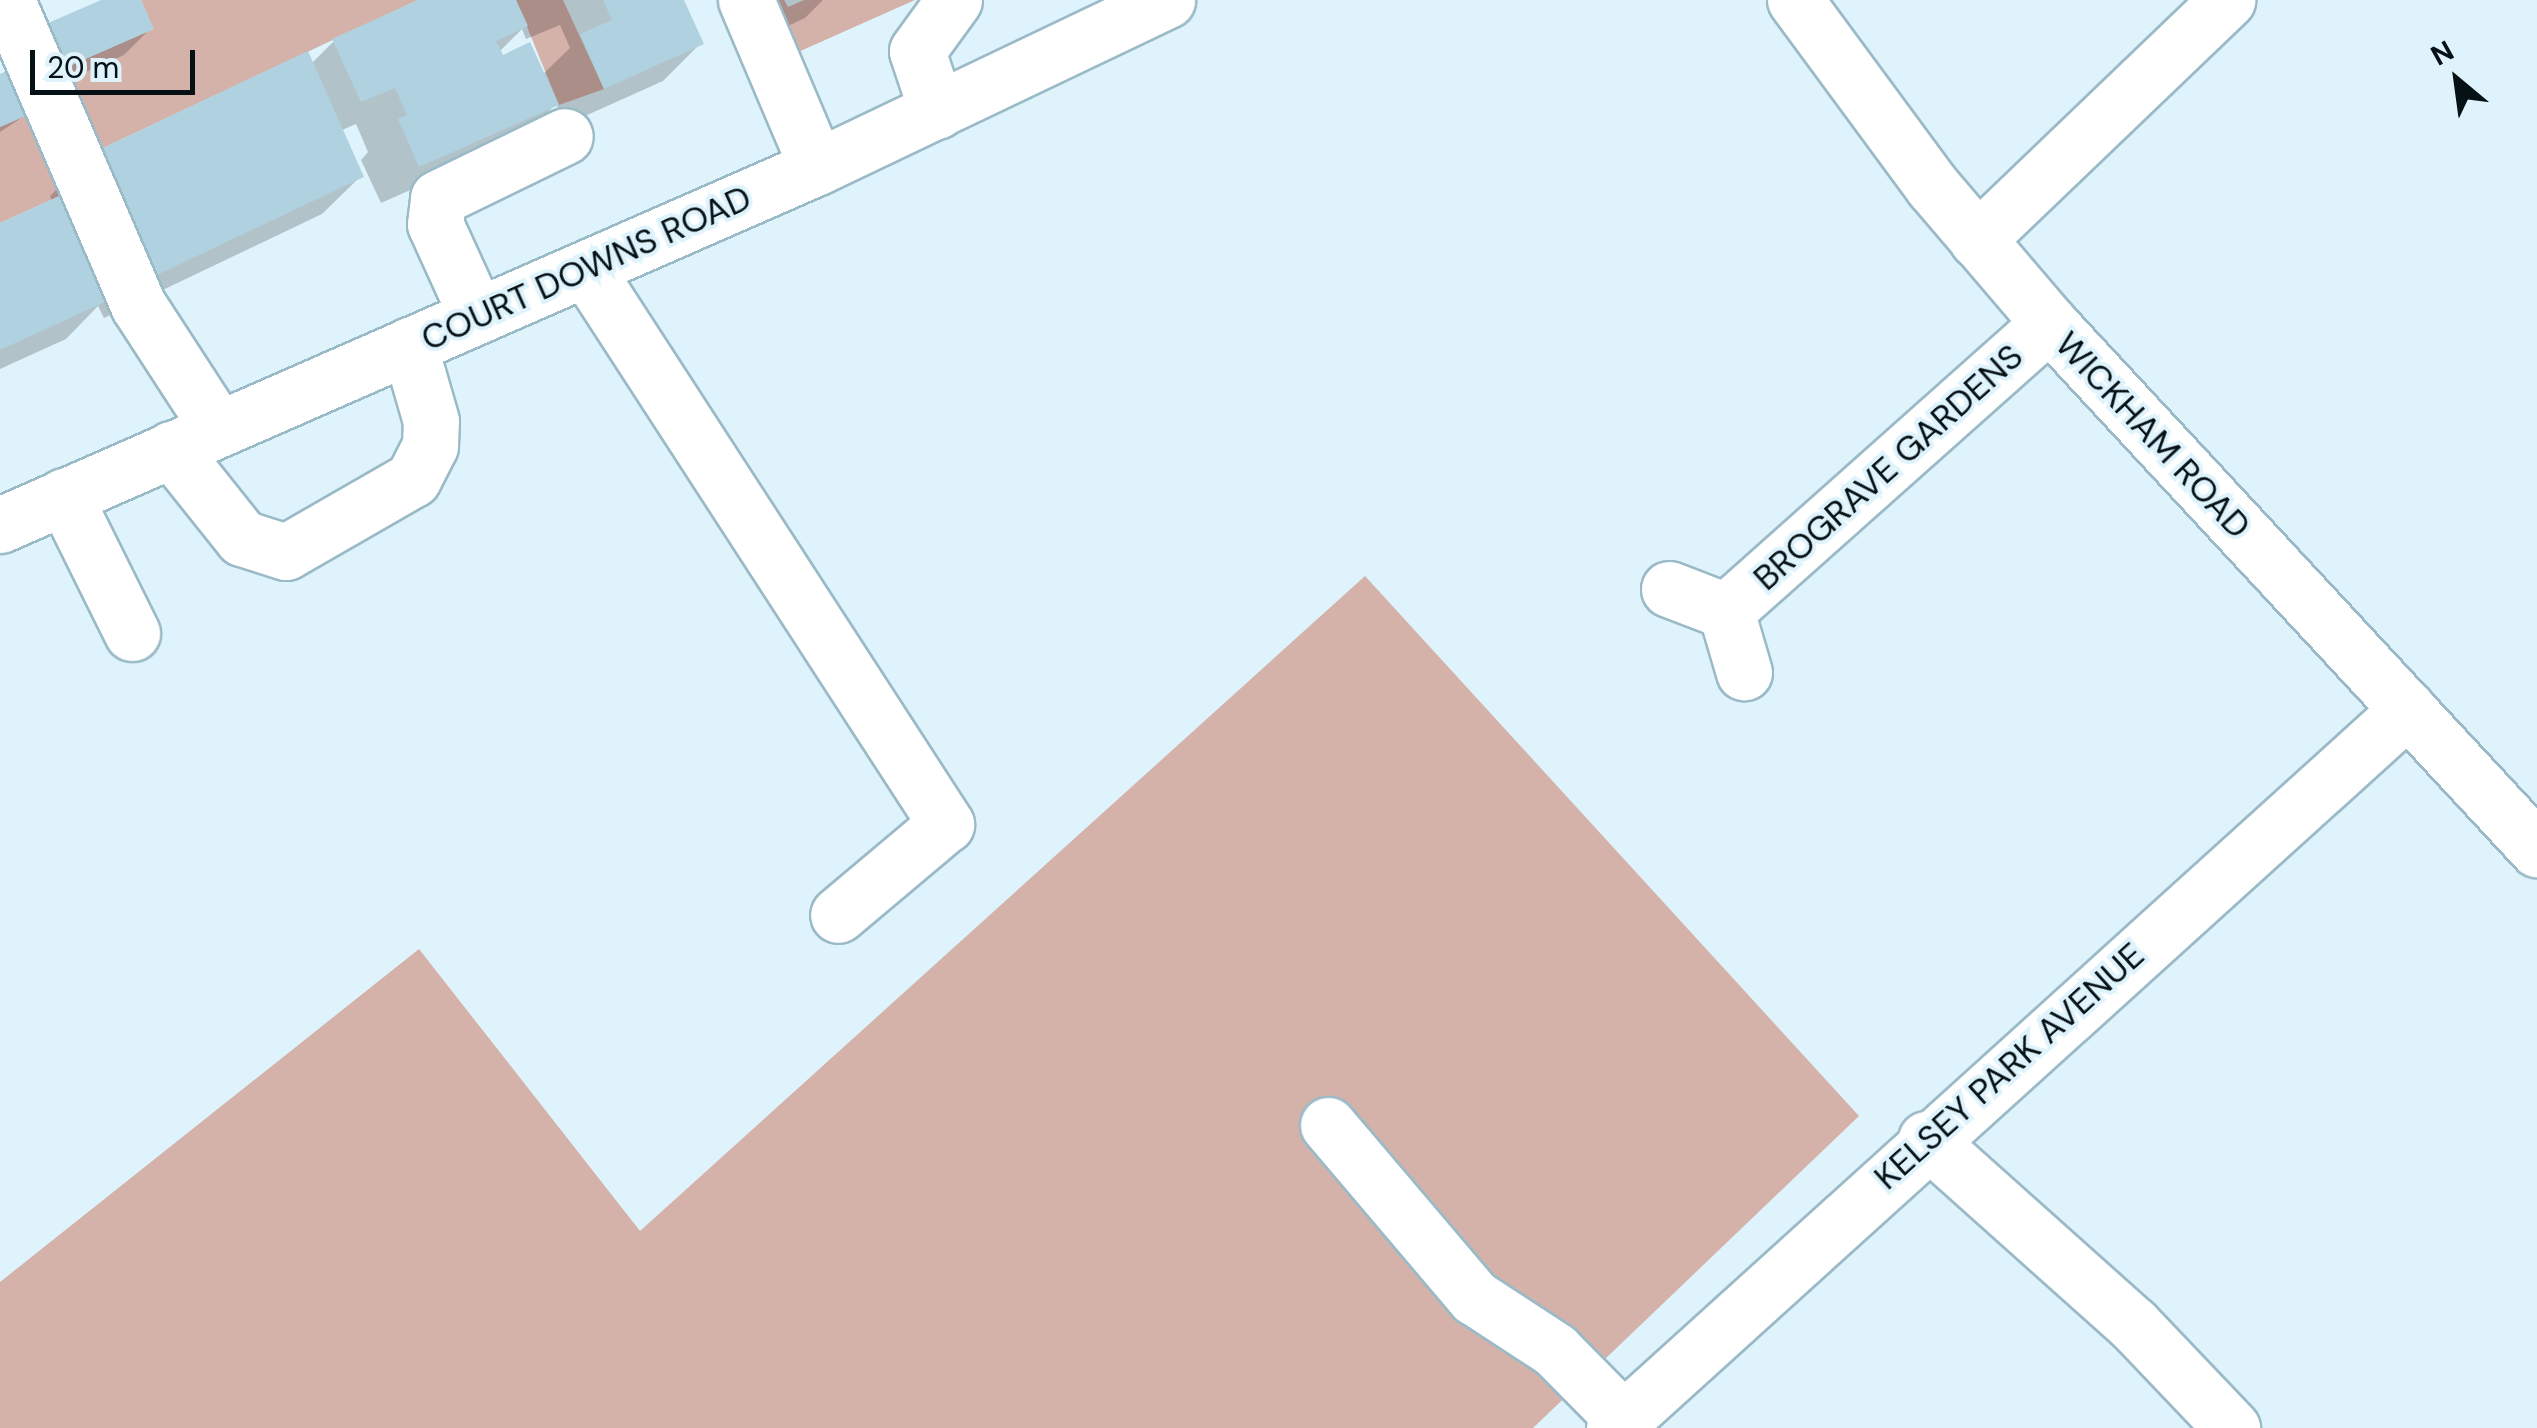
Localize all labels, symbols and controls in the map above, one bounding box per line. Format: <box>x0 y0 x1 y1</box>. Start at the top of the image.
scale bar <box>35 30 200 92</box>
north arrow <box>2407 30 2507 130</box>
text: N <box>2424 32 2460 74</box>
text: 20 m <box>47 48 119 87</box>
street label: COURT DOWNS ROAD <box>415 176 757 360</box>
street label: WICKHAM ROAD <box>2047 323 2259 547</box>
street label: BROGRAVE GARDENS <box>1745 335 2031 599</box>
street label: KELSEY PARK AVENUE <box>1866 934 2152 1198</box>

